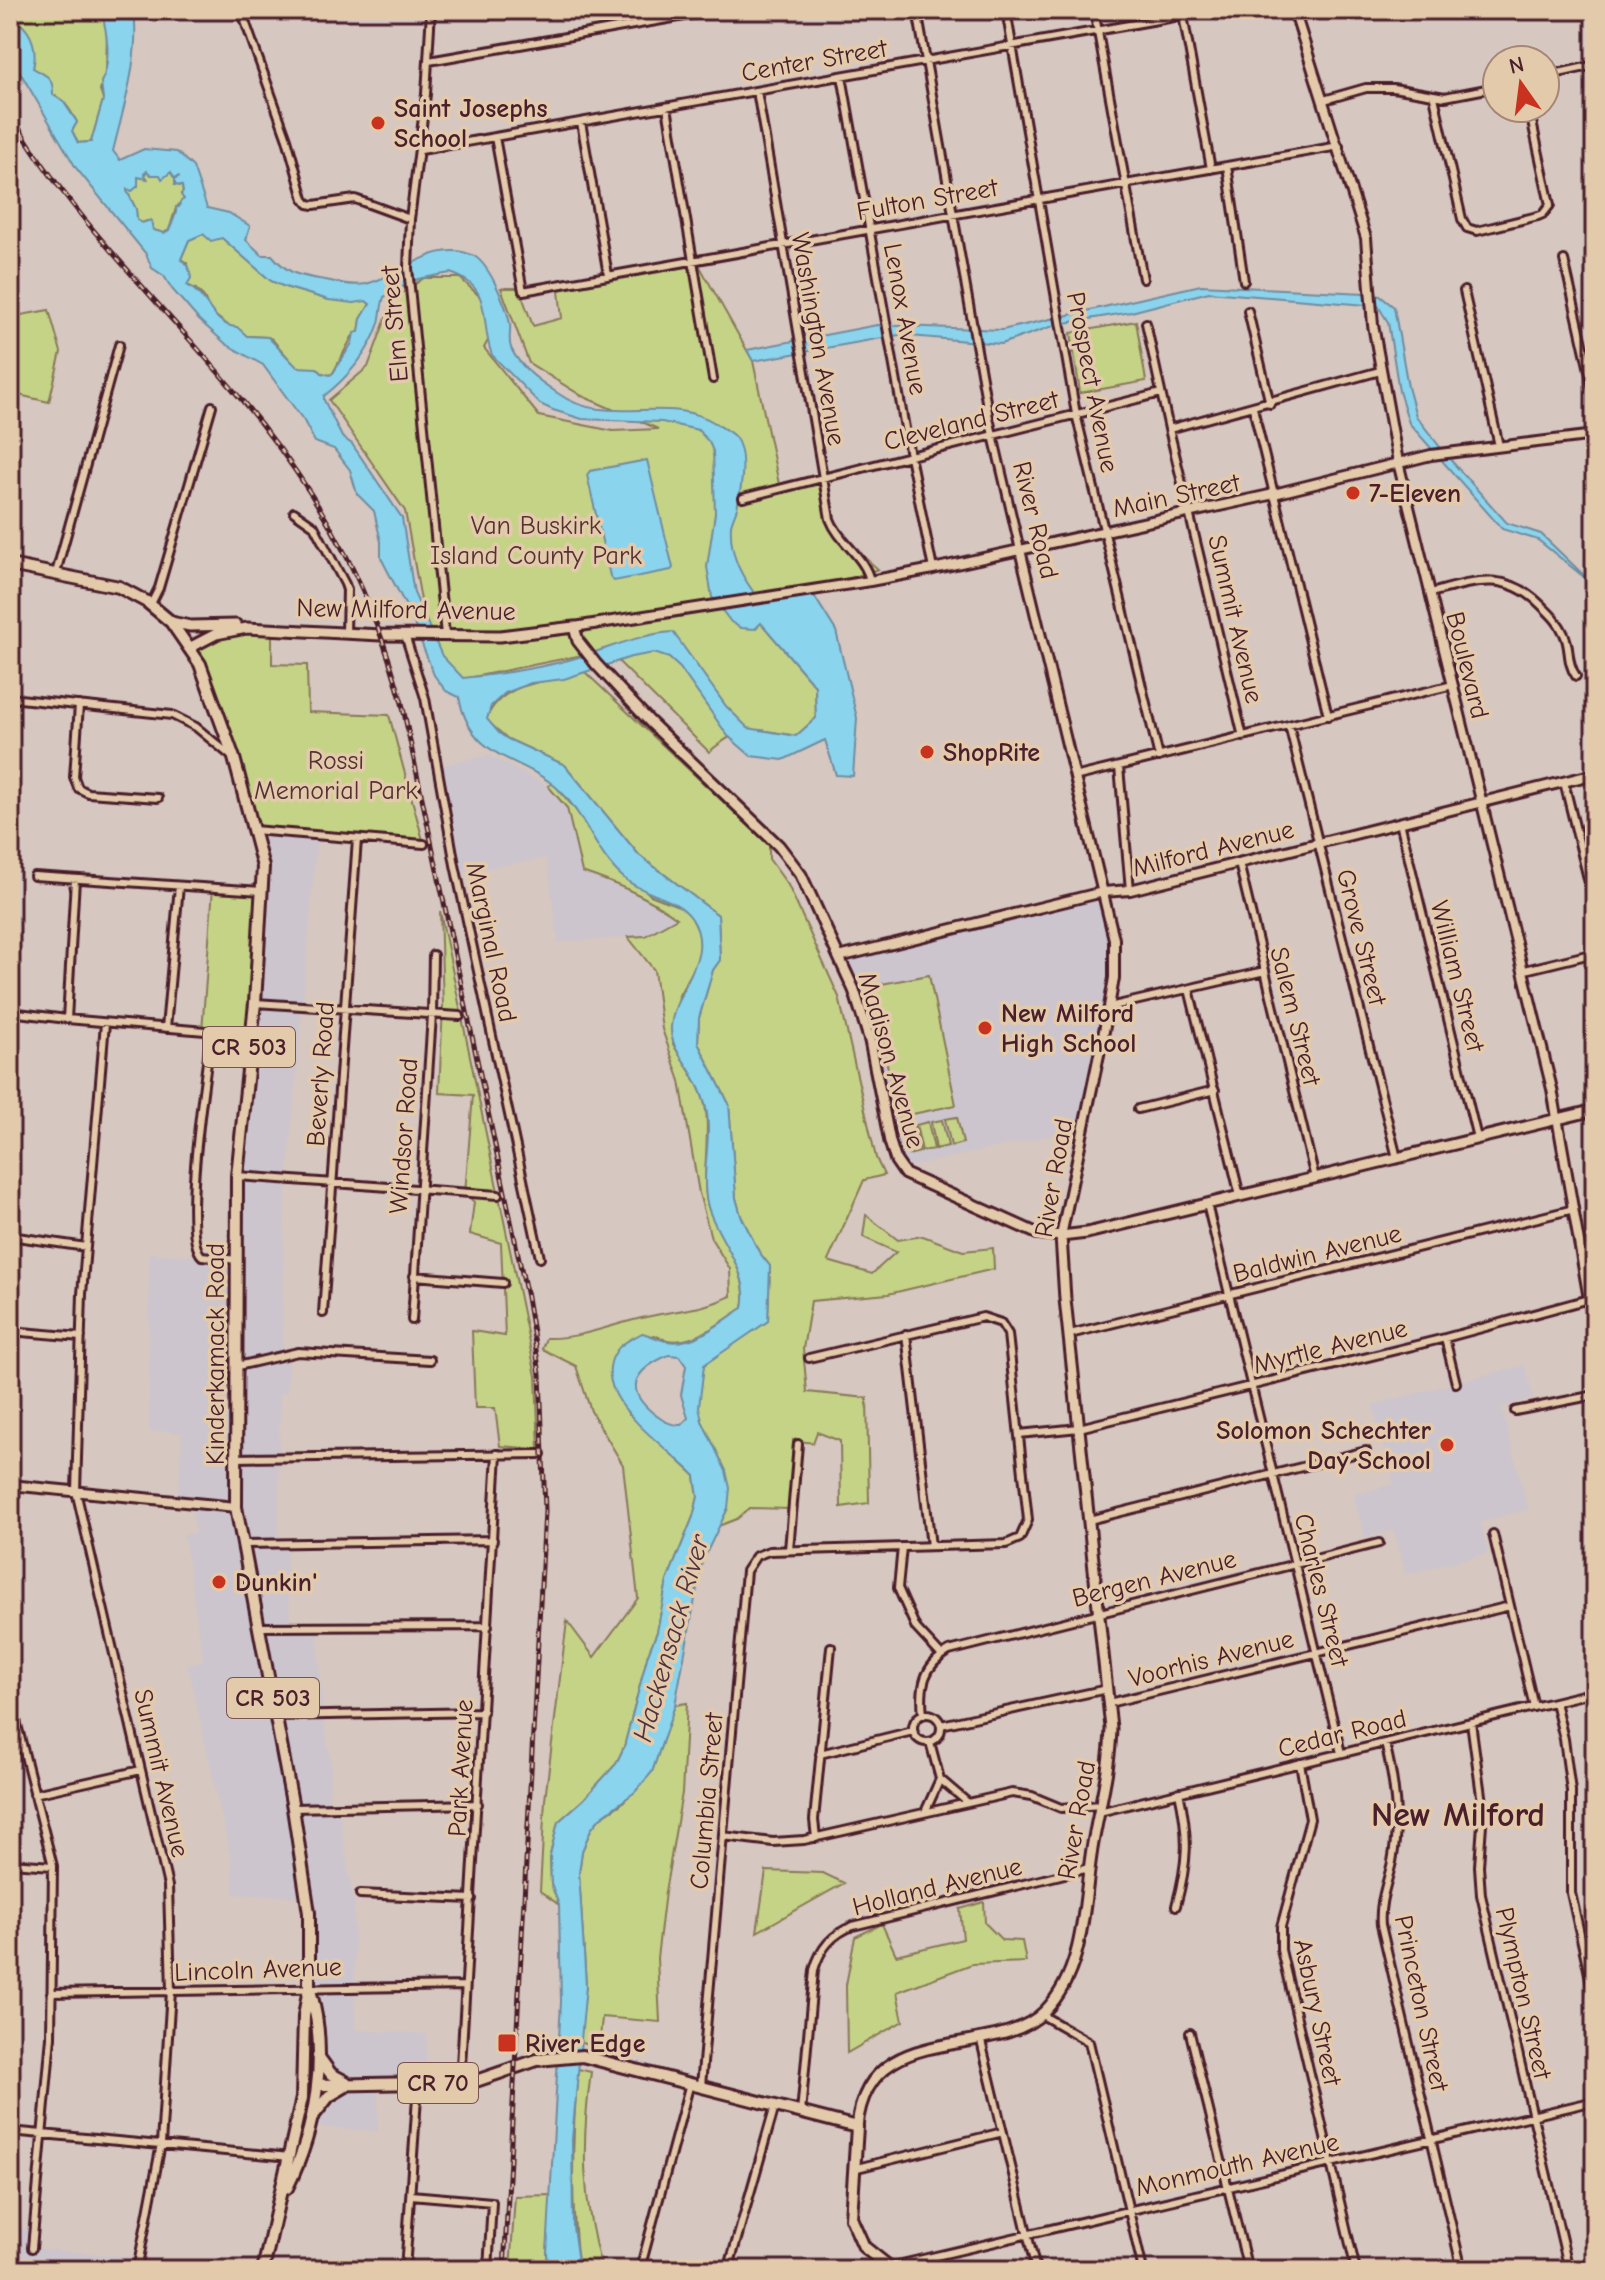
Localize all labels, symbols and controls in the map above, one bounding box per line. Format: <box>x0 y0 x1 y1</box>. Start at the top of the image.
street label: Center Street <box>739 33 891 89</box>
north arrow <box>1481 44 1561 124</box>
text: N <box>1506 51 1527 80</box>
place label: Saint Josephs School <box>394 94 547 154</box>
marker: Saint Josephs School <box>369 114 387 132</box>
street label: Fulton Street <box>854 173 1002 227</box>
street label: Washington Avenue <box>785 230 852 448</box>
street label: Lenox Avenue <box>877 241 933 397</box>
street label: Elm Street <box>375 263 415 383</box>
street label: Prospect Avenue <box>1060 289 1124 475</box>
street label: Cleveland Street <box>881 384 1063 457</box>
street label: River Road <box>1006 458 1064 582</box>
street label: Main Street <box>1110 468 1244 524</box>
place label: 7-Eleven <box>1369 479 1461 509</box>
marker: 7-Eleven <box>1344 484 1362 502</box>
park label: Van Buskirk Island County Park <box>430 511 642 571</box>
street label: Summit Avenue <box>1201 532 1269 706</box>
street label: New Milford Avenue <box>296 593 516 627</box>
street label: Boulevard <box>1439 609 1495 722</box>
place label: ShopRite <box>943 738 1040 768</box>
marker: ShopRite <box>918 743 936 761</box>
park label: Rossi Memorial Park <box>254 746 418 806</box>
street label: Milford Avenue <box>1130 814 1297 883</box>
street label: Marginal Road <box>459 860 523 1025</box>
street label: Grove Street <box>1330 866 1393 1010</box>
street label: William Street <box>1424 898 1491 1056</box>
street label: Salem Street <box>1263 944 1327 1090</box>
street label: Madison Avenue <box>852 969 930 1152</box>
place label: New Milford High School <box>1001 999 1136 1059</box>
street label: Beverly Road <box>301 1001 341 1147</box>
marker: New Milford High School <box>976 1019 994 1037</box>
road number: CR 503 <box>203 1027 295 1067</box>
street label: Windsor Road <box>384 1057 424 1215</box>
street label: River Road <box>1029 1117 1079 1240</box>
street label: Baldwin Avenue <box>1230 1219 1405 1289</box>
street label: Kinderkamack Road <box>201 1243 231 1465</box>
street label: Myrtle Avenue <box>1250 1313 1410 1381</box>
place label: Solomon Schechter Day School <box>1216 1416 1432 1476</box>
marker: Solomon Schechter Day School <box>1438 1436 1456 1454</box>
street label: Charles Street <box>1287 1510 1355 1672</box>
water label: Hackensack River <box>626 1529 716 1745</box>
street label: Bergen Avenue <box>1069 1544 1239 1614</box>
place label: Dunkin' <box>235 1568 317 1598</box>
marker: Dunkin' <box>210 1573 228 1591</box>
street label: Voorhis Avenue <box>1126 1624 1297 1694</box>
road number: CR 503 <box>227 1678 319 1718</box>
street label: Summit Avenue <box>127 1686 195 1860</box>
street label: Park Avenue <box>442 1699 480 1838</box>
street label: Cedar Road <box>1275 1704 1410 1764</box>
street label: Columbia Street <box>684 1710 730 1891</box>
street label: River Road <box>1052 1759 1102 1882</box>
district label: New Milford <box>1371 1795 1545 1835</box>
street label: Holland Avenue <box>850 1851 1025 1922</box>
street label: Plympton Street <box>1489 1904 1558 2084</box>
street label: Princeton Street <box>1388 1912 1455 2096</box>
street label: Asbury Street <box>1287 1936 1347 2090</box>
street label: Lincoln Avenue <box>174 1952 342 1988</box>
place label: River Edge <box>525 2029 646 2059</box>
marker: River Edge <box>496 2032 518 2054</box>
road number: CR 70 <box>398 2063 478 2103</box>
street label: Monmouth Avenue <box>1133 2127 1342 2203</box>

